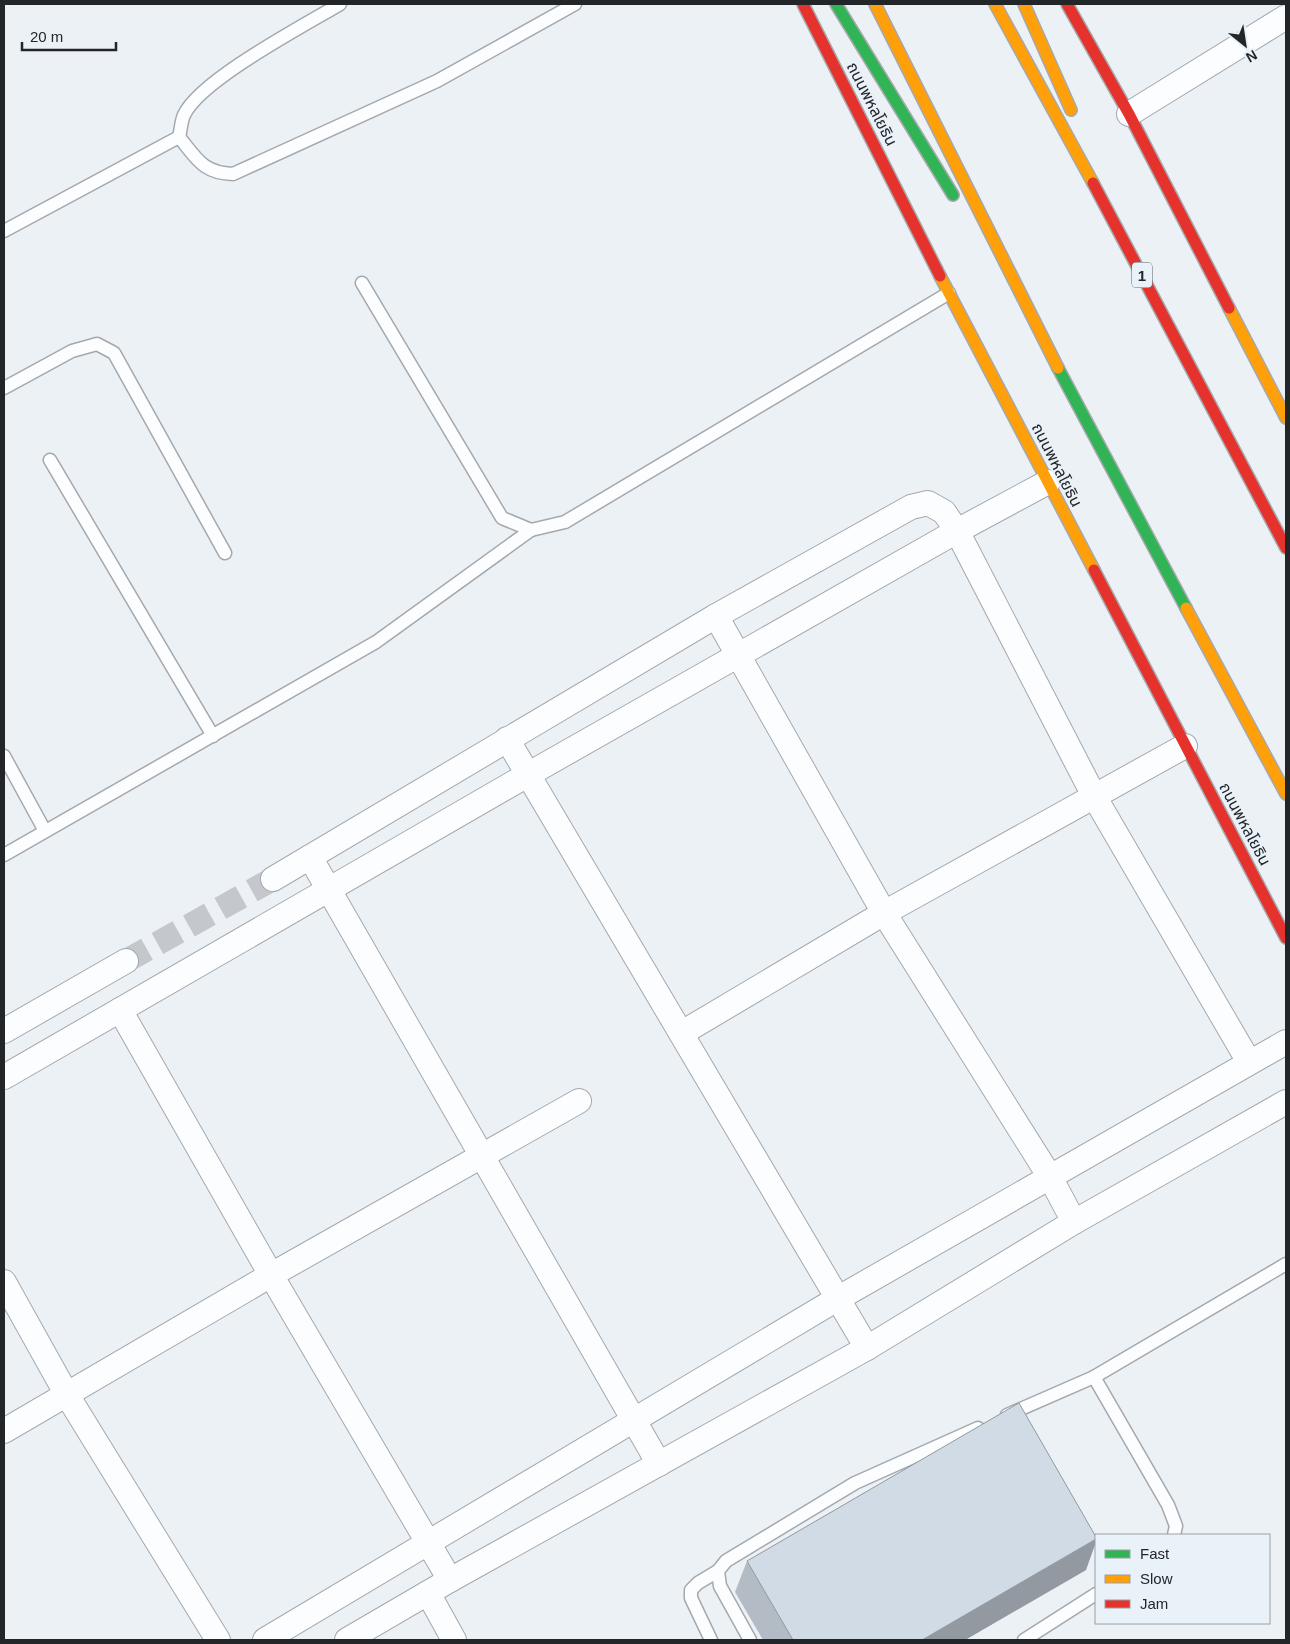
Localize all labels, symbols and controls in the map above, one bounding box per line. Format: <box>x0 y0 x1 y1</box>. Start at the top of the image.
scale bar <box>22 20 116 52</box>
north arrow <box>1220 20 1270 70</box>
text: 20 m <box>30 28 63 45</box>
text: N <box>1243 47 1260 66</box>
street label: ถนนพหลโยธิน <box>844 59 900 149</box>
road number: 1 <box>1132 262 1152 288</box>
street label: ถนนพหลโยธิน <box>1029 420 1085 510</box>
street label: ถนนพหลโยธิน <box>1216 780 1274 868</box>
legend <box>1095 1534 1270 1624</box>
text: Fast <box>1140 1545 1170 1562</box>
text: Slow <box>1140 1570 1173 1587</box>
text: Jam <box>1140 1595 1168 1612</box>

